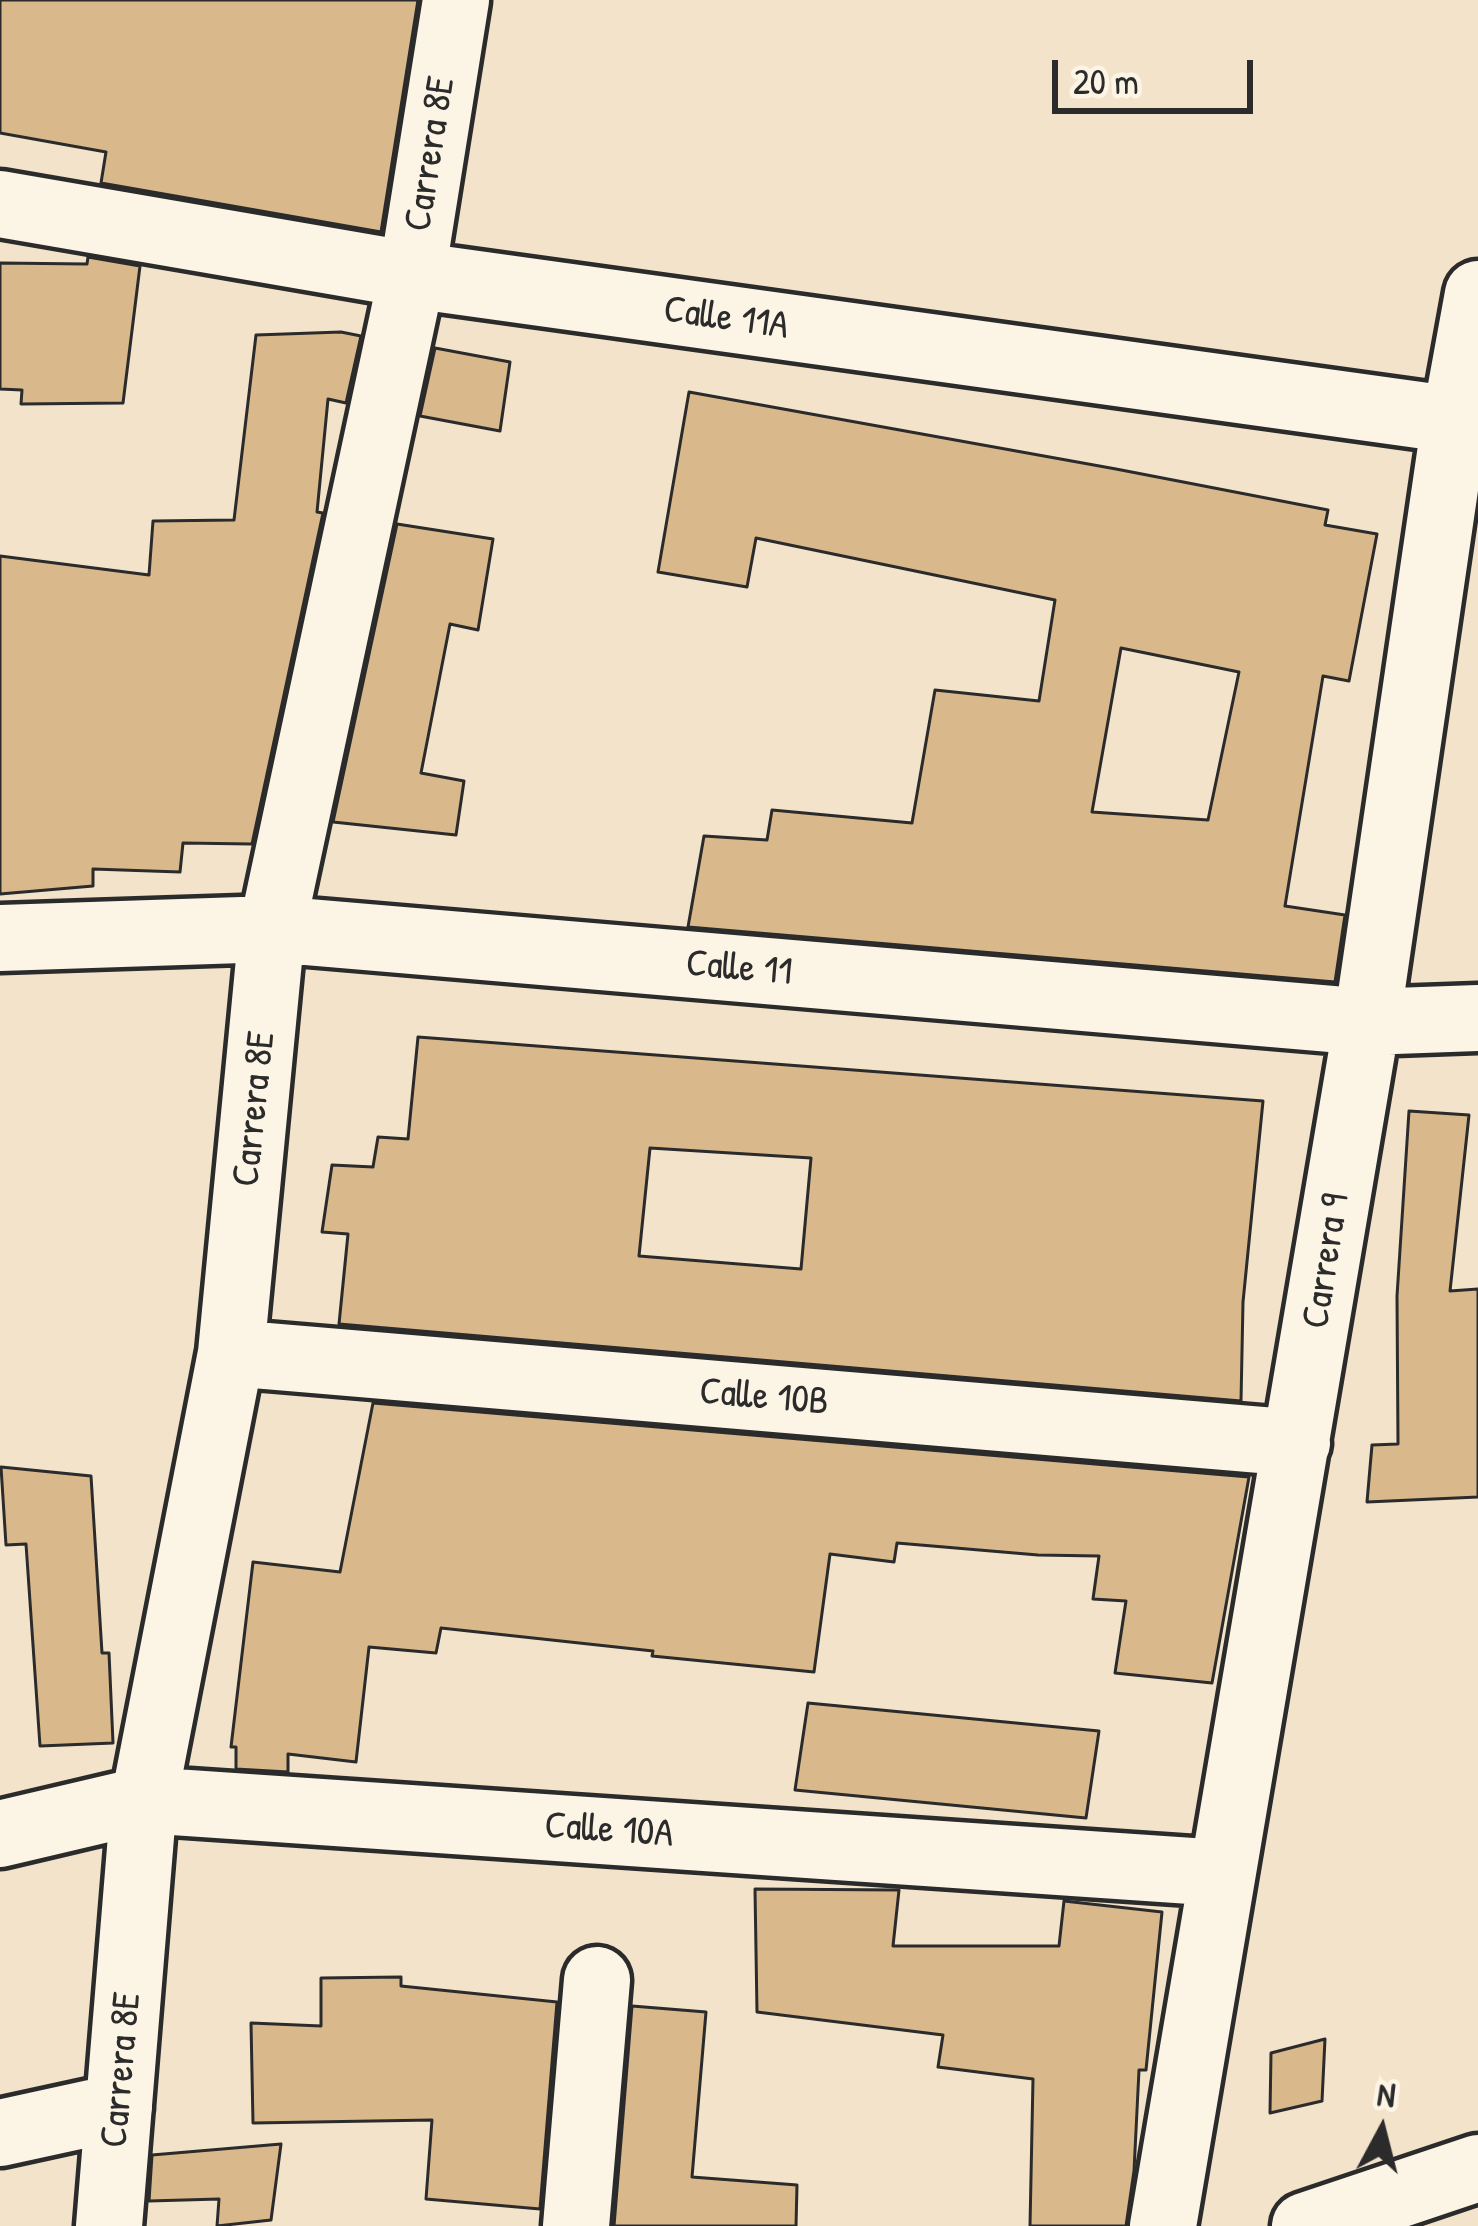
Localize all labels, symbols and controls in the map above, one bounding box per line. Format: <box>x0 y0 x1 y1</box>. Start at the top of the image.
scale bar <box>1058 36 1259 110</box>
text: 20 m <box>1073 56 1139 105</box>
street label: Carrera 8E <box>396 73 466 235</box>
street label: Calle 11A <box>661 287 791 351</box>
street label: Calle 11 <box>684 941 794 997</box>
street label: Carrera 8E <box>224 1029 286 1189</box>
street label: Carrera 9 <box>1293 1190 1361 1332</box>
street label: Calle 10B <box>698 1369 830 1427</box>
street label: Calle 10A <box>543 1803 675 1859</box>
street label: Carrera 8E <box>92 1990 152 2150</box>
north arrow <box>1322 2070 1442 2190</box>
text: N <box>1375 2071 1398 2117</box>

